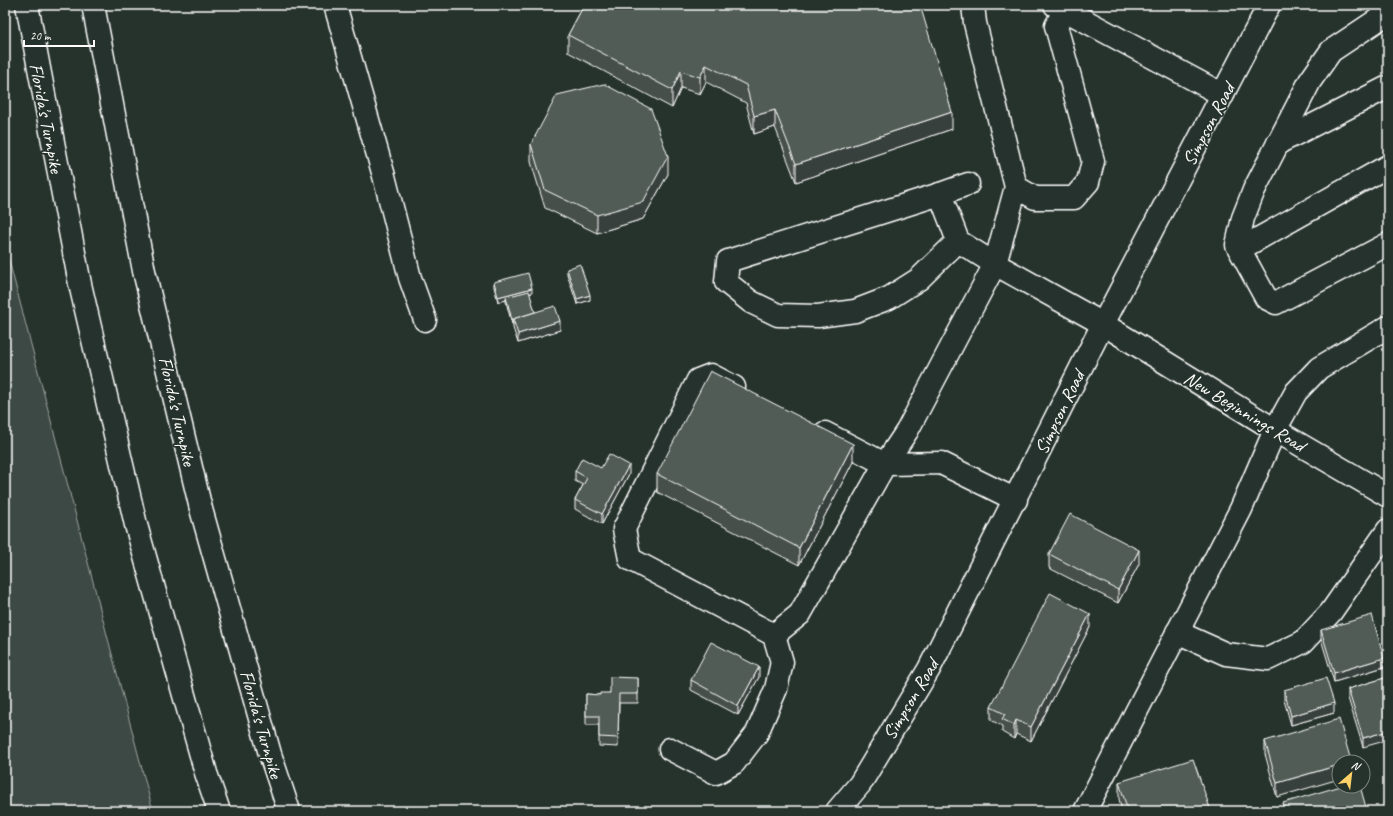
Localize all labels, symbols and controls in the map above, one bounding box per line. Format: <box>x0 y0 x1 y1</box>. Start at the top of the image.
scale bar <box>24 22 94 48</box>
text: 20 m <box>30 28 52 44</box>
street label: Florida's Turnpike <box>24 61 69 177</box>
street label: Simpson Road <box>1177 76 1242 170</box>
street label: Florida's Turnpike <box>153 354 202 470</box>
street label: Simpson Road <box>1029 364 1092 458</box>
street label: New Beginnings Road <box>1179 366 1313 459</box>
street label: Simpson Road <box>877 652 946 744</box>
street label: Florida's Turnpike <box>234 668 288 783</box>
north arrow <box>1331 754 1371 794</box>
text: N <box>1349 757 1364 774</box>

